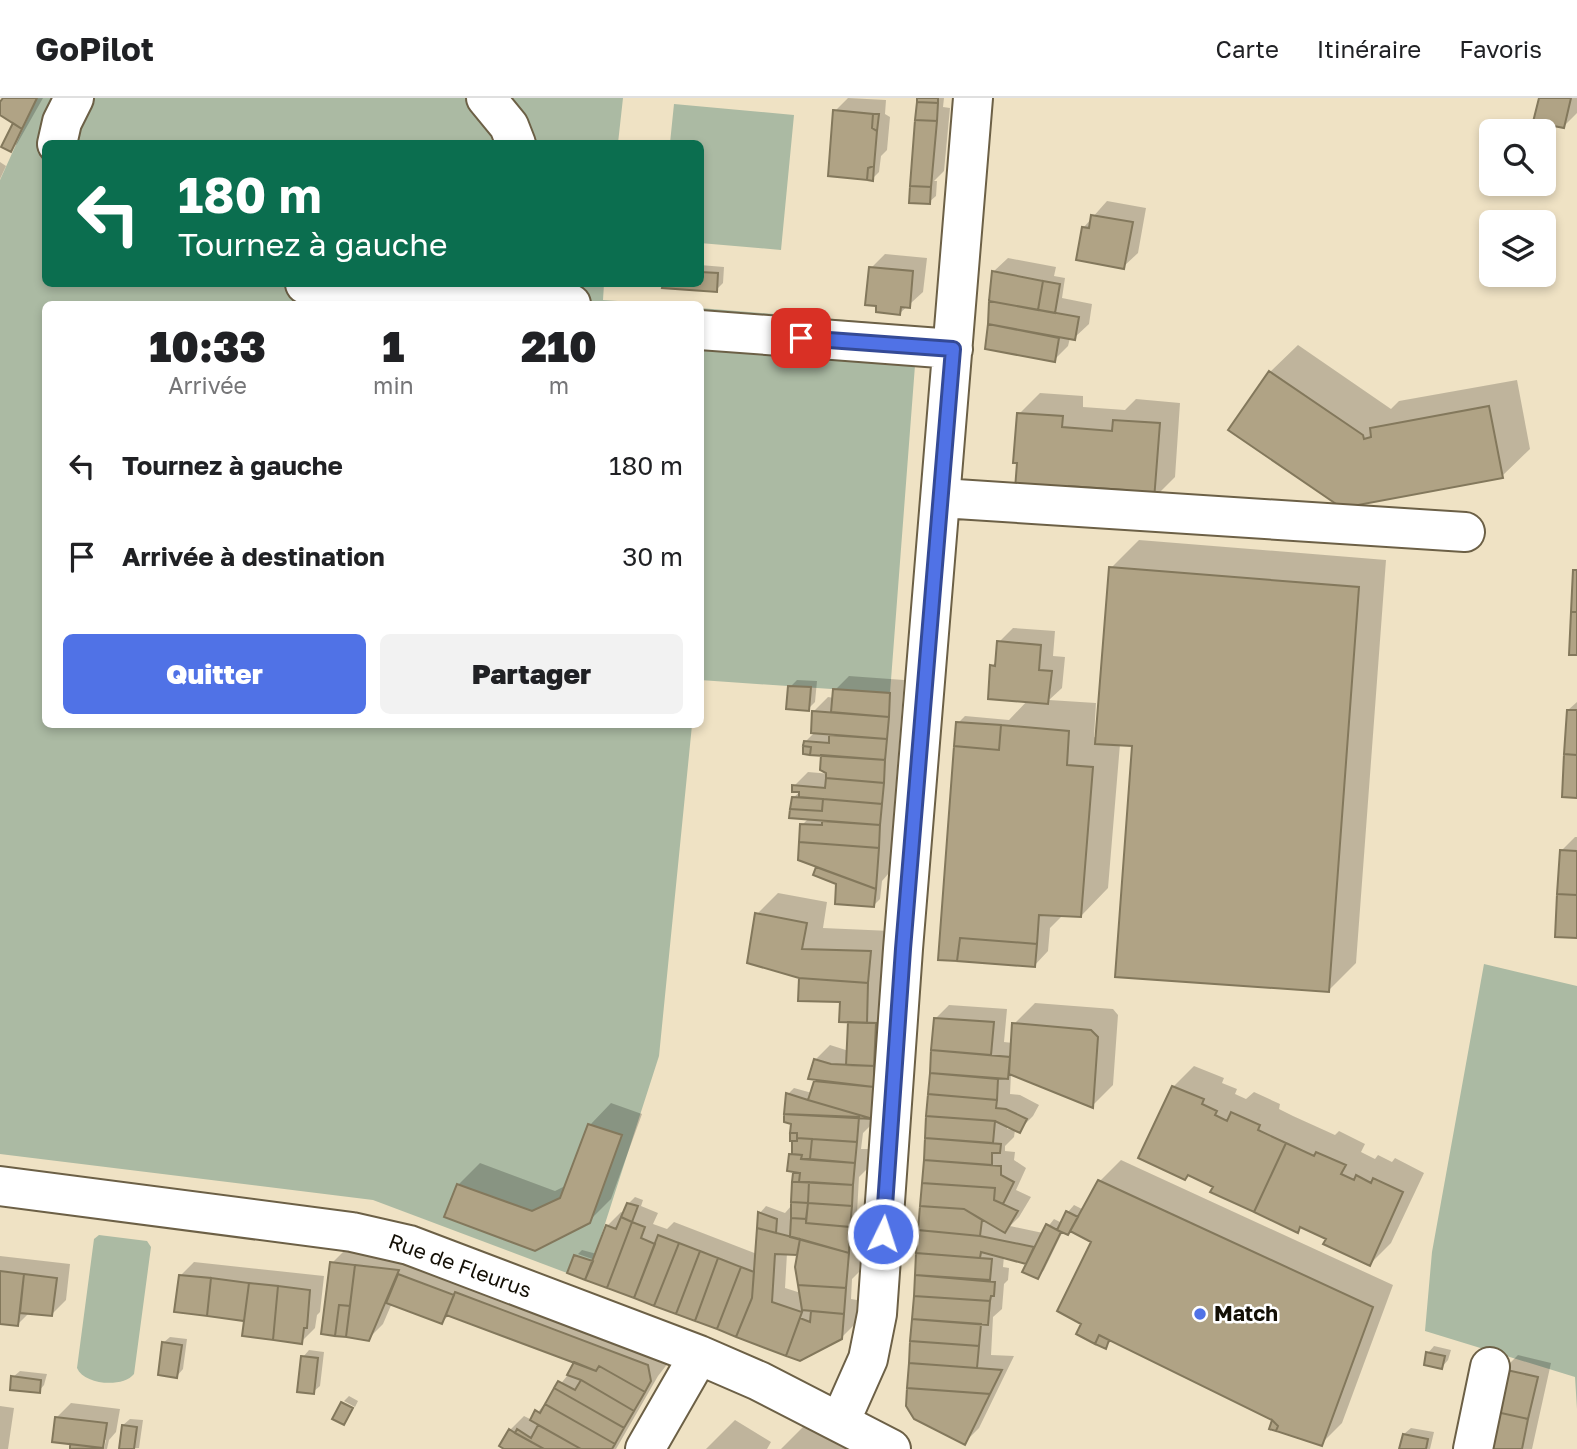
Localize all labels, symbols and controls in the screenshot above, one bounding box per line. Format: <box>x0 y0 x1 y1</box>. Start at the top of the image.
text: GoPilot <box>35 29 154 68</box>
text: Carte <box>1216 34 1279 63</box>
text: Itinéraire <box>1317 34 1421 63</box>
text: Favoris <box>1459 34 1542 63</box>
map controls <box>1479 119 1556 287</box>
button: search <box>1479 119 1556 196</box>
text: 180 m <box>178 165 322 224</box>
icon: left <box>63 168 154 259</box>
button: layers <box>1479 210 1556 287</box>
text: Tournez à gauche <box>178 225 447 263</box>
pin <box>771 308 831 368</box>
icon: arrive <box>782 319 820 357</box>
text: 10:33 <box>149 321 266 371</box>
text: 1 <box>382 321 404 371</box>
text: 210 <box>521 321 597 371</box>
text: Arrivée <box>168 371 247 399</box>
text: min <box>373 371 414 399</box>
text: m <box>549 371 569 399</box>
icon: left <box>63 447 101 485</box>
text: Tournez à gauche <box>122 450 343 481</box>
text: 180 m <box>609 450 683 481</box>
icon: arrive <box>63 538 101 576</box>
text: Arrivée à destination <box>122 541 385 572</box>
text: 30 m <box>622 541 683 572</box>
button: Quitter <box>63 634 366 714</box>
button: Partager <box>380 634 683 714</box>
position arrow <box>846 1197 920 1271</box>
street label: Rue de Fleurus <box>385 1227 535 1303</box>
place label: Match <box>1214 1300 1278 1326</box>
marker: Match <box>1192 1306 1208 1322</box>

